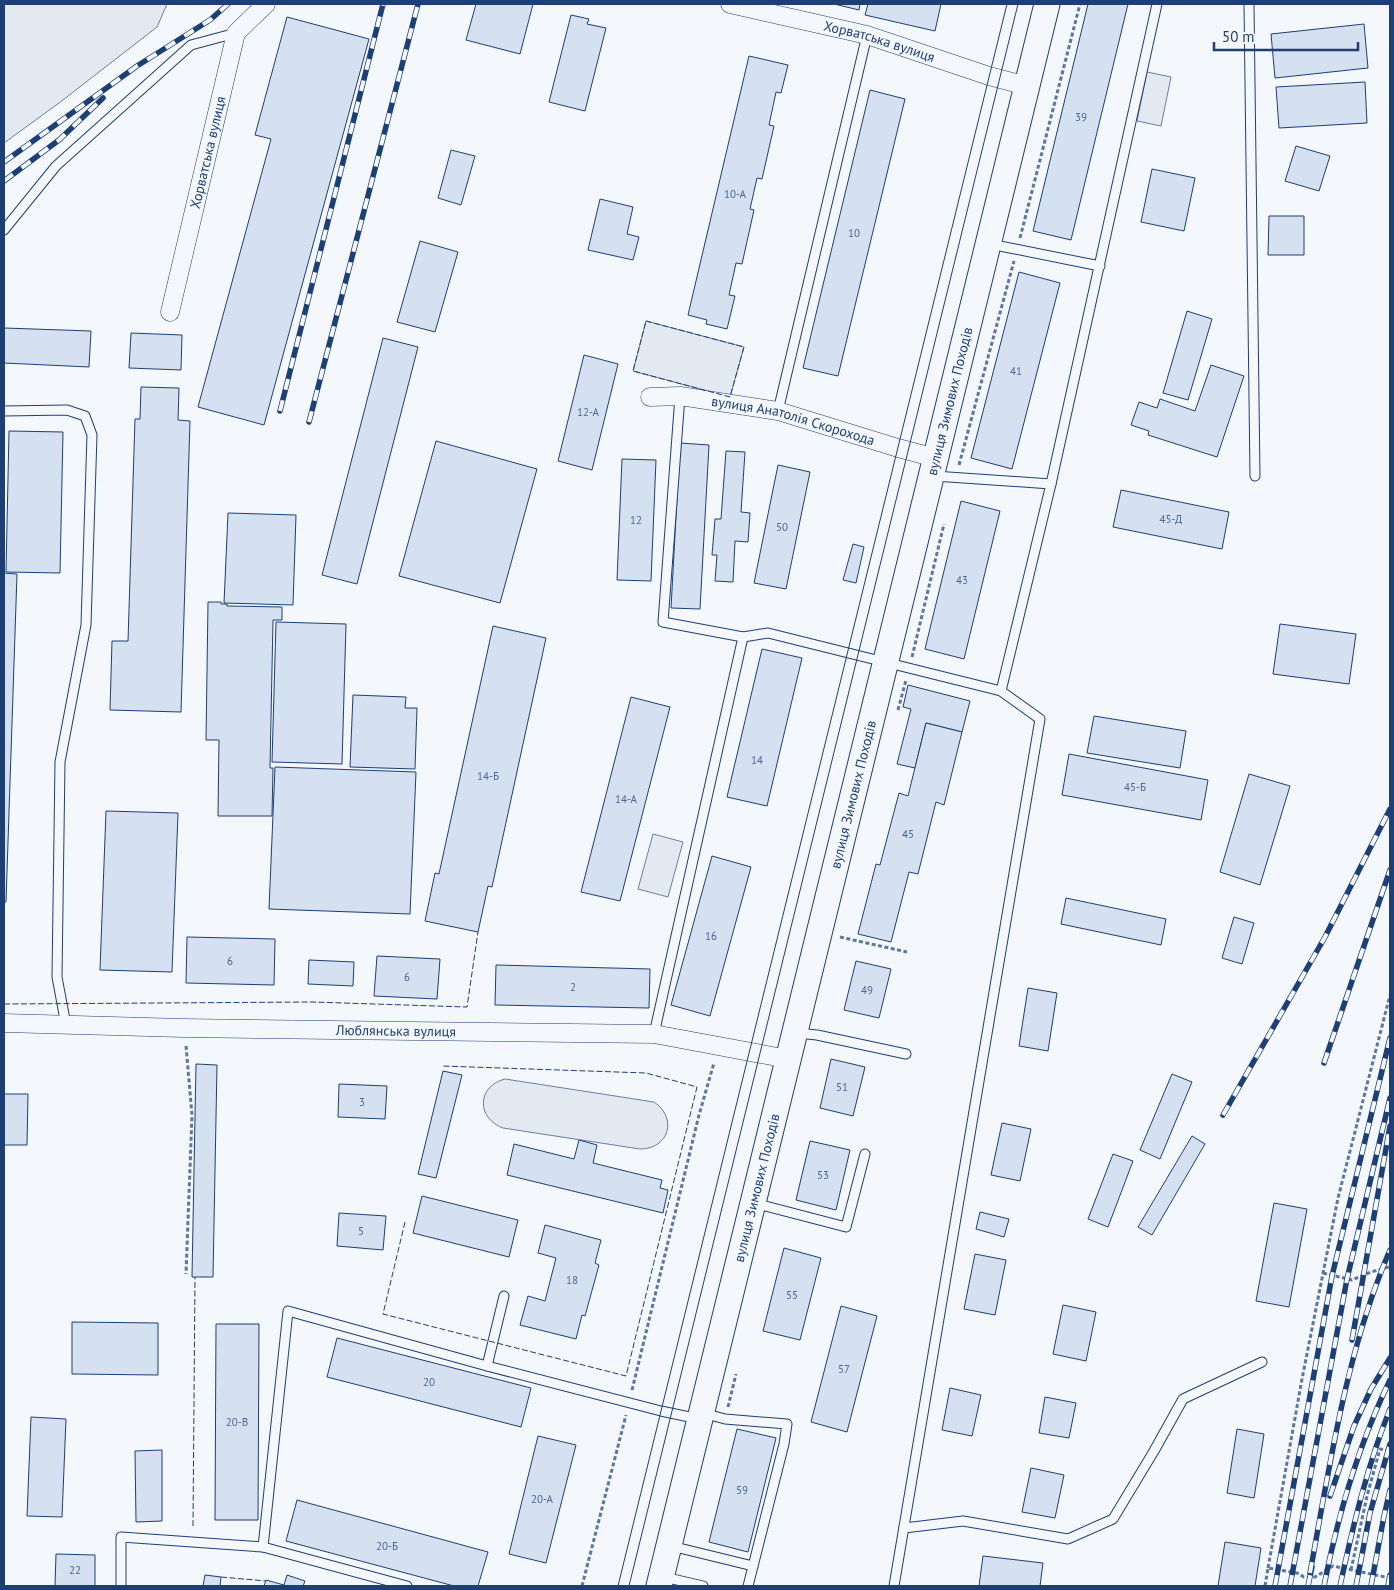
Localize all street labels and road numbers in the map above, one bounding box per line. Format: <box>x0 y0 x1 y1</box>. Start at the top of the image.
street label: Хорватська вулиця <box>822 17 937 66</box>
street label: Хорватська вулиця <box>186 94 230 210</box>
street label: вулиця Зимових Походів <box>923 325 976 477</box>
street label: вулиця Анатолія Скорохода <box>710 392 877 449</box>
street label: вулиця Зимових Походів <box>826 718 880 871</box>
street label: Люблянська вулиця <box>335 1021 456 1040</box>
street label: вулиця Зимових Походів <box>730 1112 784 1264</box>

